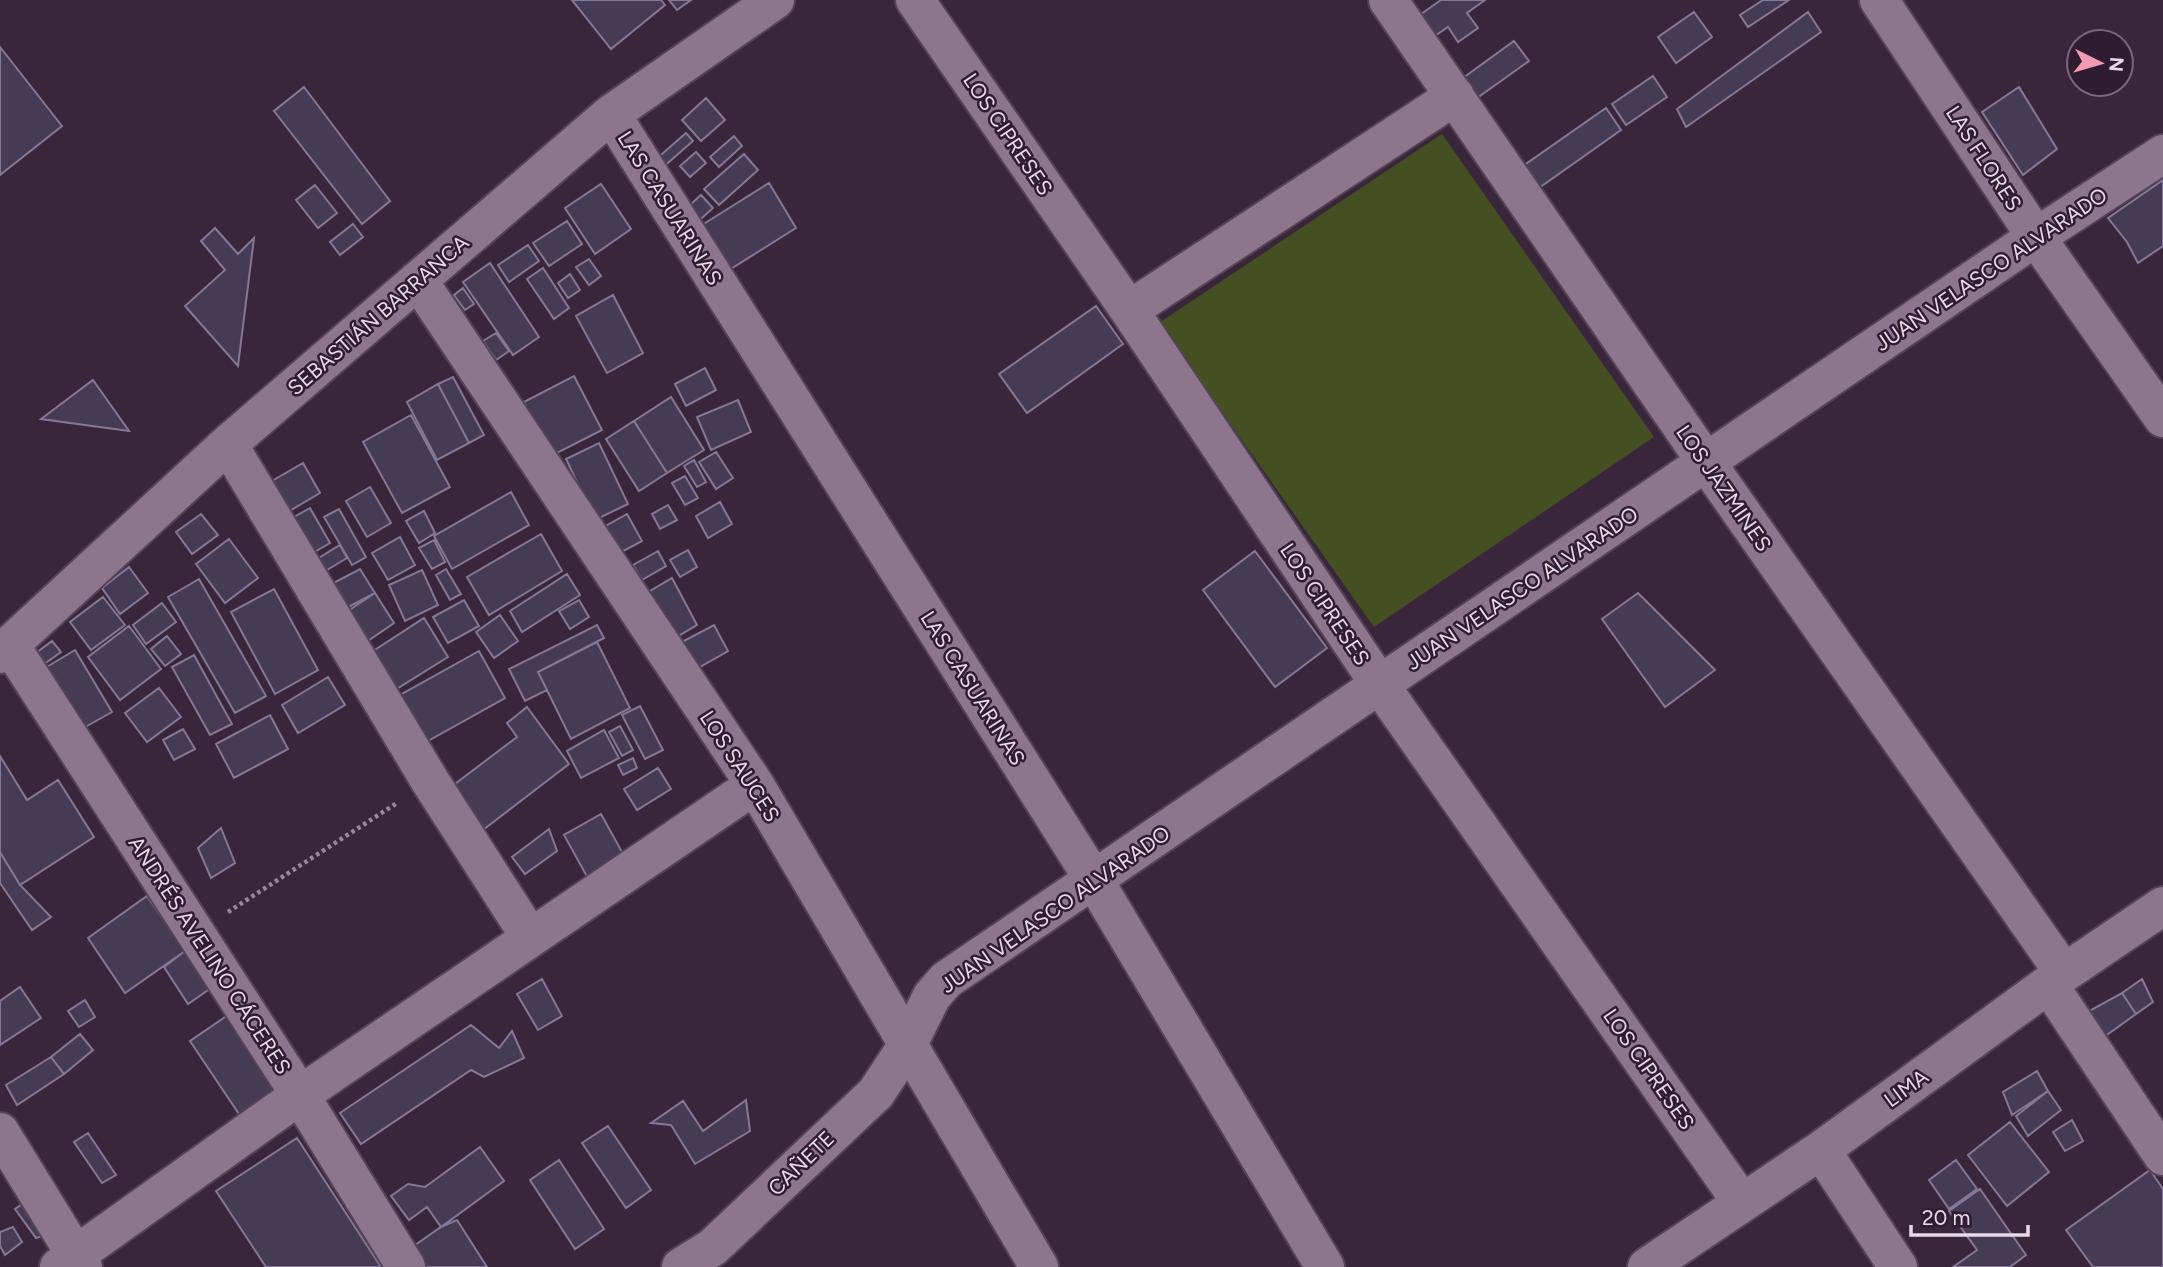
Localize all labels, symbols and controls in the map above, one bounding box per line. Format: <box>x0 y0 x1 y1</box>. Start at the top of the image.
north arrow <box>2065 28 2135 98</box>
text: N <box>2104 56 2129 73</box>
street label: LOS CIPRESES <box>958 68 1058 200</box>
street label: LAS FLORES <box>1941 101 2027 215</box>
street label: LAS CASUARINAS <box>613 126 727 290</box>
street label: JUAN VELASCO ALVARADO <box>1870 182 2112 356</box>
street label: SEBASTIÁN BARRANCA <box>282 230 474 400</box>
street label: LOS JAZMINES <box>1671 420 1777 556</box>
street label: JUAN VELASCO ALVARADO <box>1401 501 1643 675</box>
street label: LOS CIPRESES <box>1275 538 1375 670</box>
street label: LAS CASUARINAS <box>916 606 1030 770</box>
street label: LOS SAUCES <box>695 706 785 826</box>
street label: JUAN VELASCO ALVARADO <box>936 820 1174 998</box>
street label: ANDRÉS AVELINO CÁCERES <box>124 831 296 1079</box>
street label: LOS CIPRESES <box>1598 1004 1700 1134</box>
street label: LIMA <box>1879 1064 1933 1112</box>
street label: CAÑETE <box>763 1126 839 1200</box>
scale bar <box>1911 1194 2028 1238</box>
text: 20 m <box>1922 1205 1970 1230</box>

